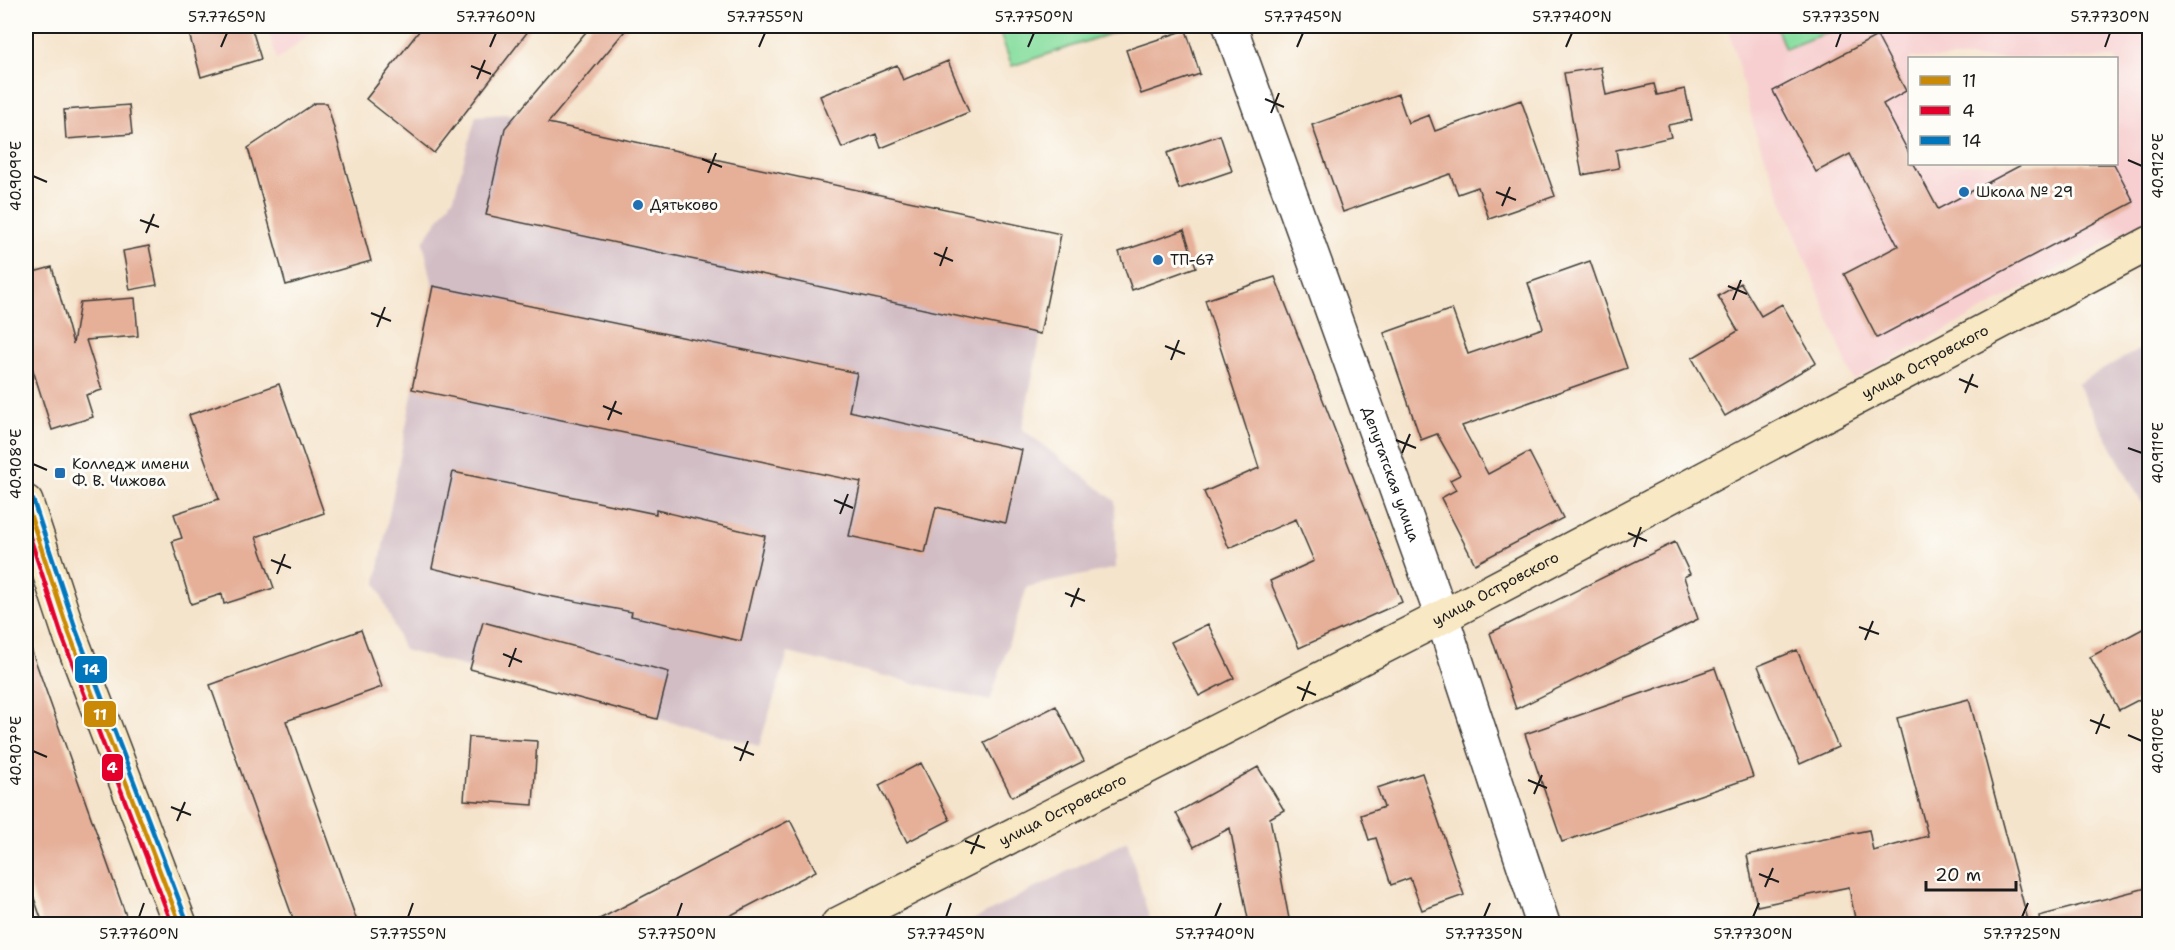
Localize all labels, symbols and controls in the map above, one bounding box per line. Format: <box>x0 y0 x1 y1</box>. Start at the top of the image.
text: 57.7765°N <box>188 7 266 27</box>
text: 57.7760°N <box>456 7 536 27</box>
text: 57.7755°N <box>727 7 803 27</box>
text: 57.7750°N <box>995 7 1073 27</box>
text: 57.7745°N <box>1264 7 1342 27</box>
text: 57.7740°N <box>1532 7 1612 27</box>
text: 57.7735°N <box>1802 7 1880 27</box>
text: 57.7730°N <box>2071 7 2150 27</box>
legend <box>1908 57 2118 165</box>
text: 11 <box>1962 69 1976 93</box>
text: 4 <box>1962 99 1975 123</box>
text: 14 <box>1962 129 1981 153</box>
text: 40.912°E <box>2148 133 2168 199</box>
text: 40.909°E <box>6 141 26 211</box>
place label: Школа № 29 <box>1976 182 2073 202</box>
marker: Школа № 29 <box>1957 185 1971 199</box>
place label: Дятьково <box>650 195 718 215</box>
marker: Дятьково <box>631 198 645 212</box>
place label: ТП-67 <box>1170 250 1214 270</box>
marker: ТП-67 <box>1151 253 1165 267</box>
street label: улица Островского <box>1858 320 1992 403</box>
street label: Депутатская улица <box>1357 404 1424 545</box>
text: 40.911°E <box>2148 422 2168 484</box>
text: 40.908°E <box>6 429 26 499</box>
place label: Колледж имени Ф. В. Чижова <box>72 454 189 491</box>
marker: Колледж имени Ф. В. Чижова <box>53 466 67 480</box>
street label: улица Островского <box>1429 547 1562 630</box>
line badge: 14 <box>74 655 108 684</box>
text: 14 <box>82 659 100 680</box>
line badge: 11 <box>83 700 117 728</box>
text: 11 <box>93 704 107 725</box>
text: 40.910°E <box>2148 708 2168 774</box>
text: 40.907°E <box>6 716 26 786</box>
line badge: 4 <box>101 753 124 782</box>
text: 4 <box>106 757 118 778</box>
street label: улица Островского <box>995 769 1130 851</box>
scale bar <box>1926 854 2016 892</box>
text: 20 m <box>1935 863 1981 887</box>
text: 57.7760°N <box>99 924 179 944</box>
text: 57.7755°N <box>370 924 446 944</box>
text: 57.7750°N <box>638 924 716 944</box>
text: 57.7745°N <box>907 924 985 944</box>
text: 57.7740°N <box>1175 924 1255 944</box>
text: 57.7735°N <box>1445 924 1523 944</box>
text: 57.7730°N <box>1714 924 1793 944</box>
text: 57.7725°N <box>1983 924 2061 944</box>

